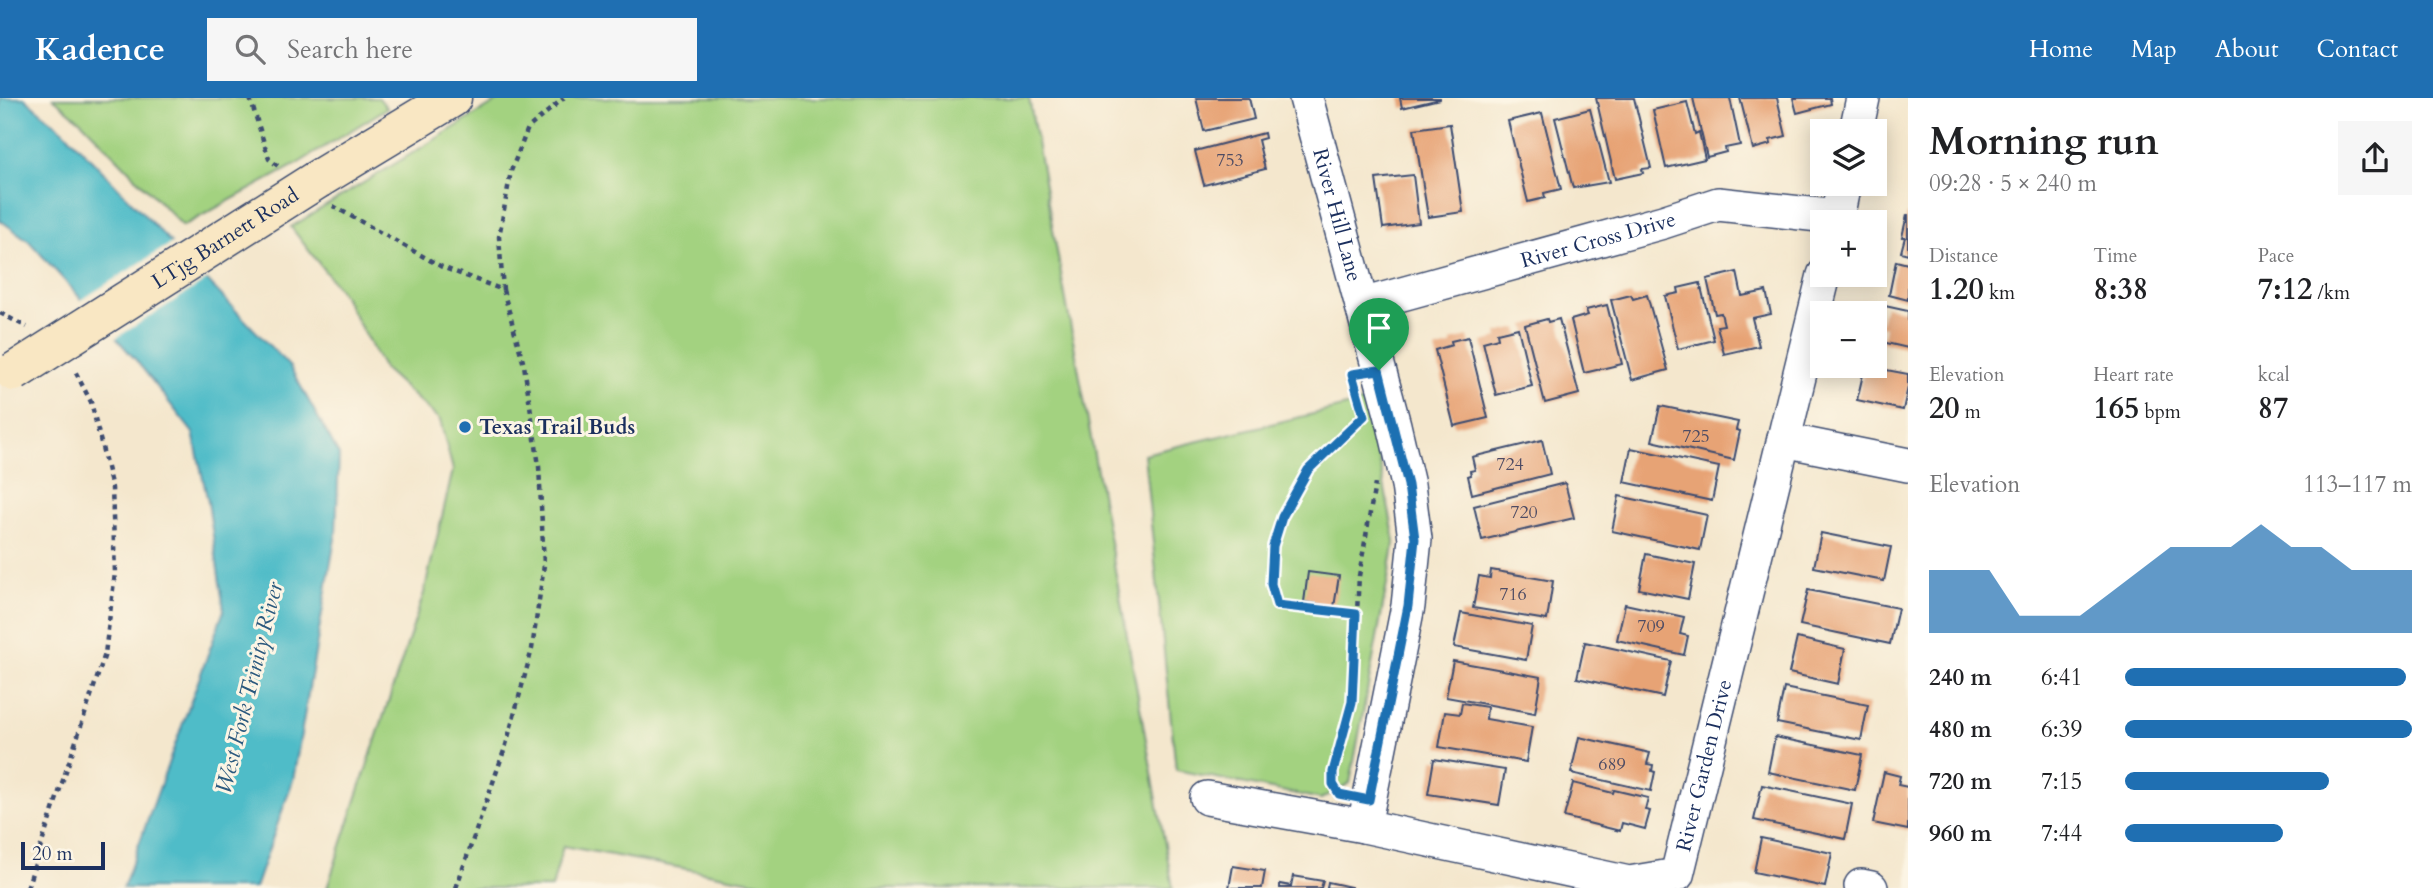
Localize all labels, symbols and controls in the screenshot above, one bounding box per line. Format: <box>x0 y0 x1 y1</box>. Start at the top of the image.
search box <box>207 18 697 81</box>
text: Kadence <box>35 27 165 72</box>
icon: search <box>231 30 269 68</box>
text: Search here <box>287 32 413 67</box>
text: Home <box>2029 33 2093 66</box>
text: Map <box>2131 33 2177 66</box>
text: About <box>2215 33 2279 66</box>
text: Contact <box>2317 33 2398 66</box>
text: Morning run <box>1929 116 2159 168</box>
map controls <box>1810 119 1887 378</box>
button: layers <box>1810 119 1887 196</box>
button: share <box>2338 121 2412 195</box>
street label: River Hill Lane <box>1306 145 1369 285</box>
house number: 753 <box>1216 148 1244 173</box>
text: 09:28 · 5 × 240 m <box>1929 168 2097 199</box>
street label: LTjg Barnett Road <box>146 180 304 296</box>
street label: River Cross Drive <box>1517 204 1679 275</box>
button: + <box>1810 210 1887 287</box>
text: Distance <box>1929 243 1998 269</box>
text: Time <box>2093 243 2137 269</box>
text: Pace <box>2258 243 2294 269</box>
text: 1.20 <box>1929 269 1984 310</box>
text: 8:38 <box>2093 269 2148 310</box>
text: 7:12 <box>2258 269 2312 310</box>
text: km <box>1984 280 2015 306</box>
text: /km <box>2312 280 2350 306</box>
pin <box>1349 298 1409 370</box>
button: − <box>1810 301 1887 378</box>
icon: arrive <box>1360 309 1398 347</box>
text: Elevation <box>1929 362 2004 388</box>
text: Heart rate <box>2093 362 2174 388</box>
text: kcal <box>2258 362 2290 388</box>
text: 20 <box>1929 388 1960 429</box>
text: 165 <box>2093 388 2139 429</box>
text: 87 <box>2258 388 2288 429</box>
text: m <box>1960 399 1981 425</box>
text: bpm <box>2139 399 2181 425</box>
place label: Texas Trail Buds <box>479 413 635 442</box>
marker: Texas Trail Buds <box>457 419 473 435</box>
house number: 725 <box>1682 424 1710 449</box>
house number: 724 <box>1496 452 1524 477</box>
text: Elevation <box>1929 469 2020 500</box>
text: 113–117 m <box>2303 469 2412 500</box>
house number: 720 <box>1510 500 1538 525</box>
water label: West Fork Trinity River <box>208 578 291 797</box>
house number: 716 <box>1499 582 1527 607</box>
house number: 709 <box>1637 614 1665 639</box>
text: 240 m <box>1929 662 1992 693</box>
text: 6:41 <box>2041 662 2082 693</box>
street label: River Garden Drive <box>1669 676 1739 855</box>
text: 480 m <box>1929 714 1992 745</box>
text: 6:39 <box>2041 714 2082 745</box>
house number: 689 <box>1598 752 1626 777</box>
text: 720 m <box>1929 766 1992 797</box>
text: 7:15 <box>2041 766 2082 797</box>
text: 960 m <box>1929 818 1992 849</box>
text: 7:44 <box>2041 818 2082 849</box>
scale bar <box>21 839 105 871</box>
text: 20 m <box>32 841 73 867</box>

